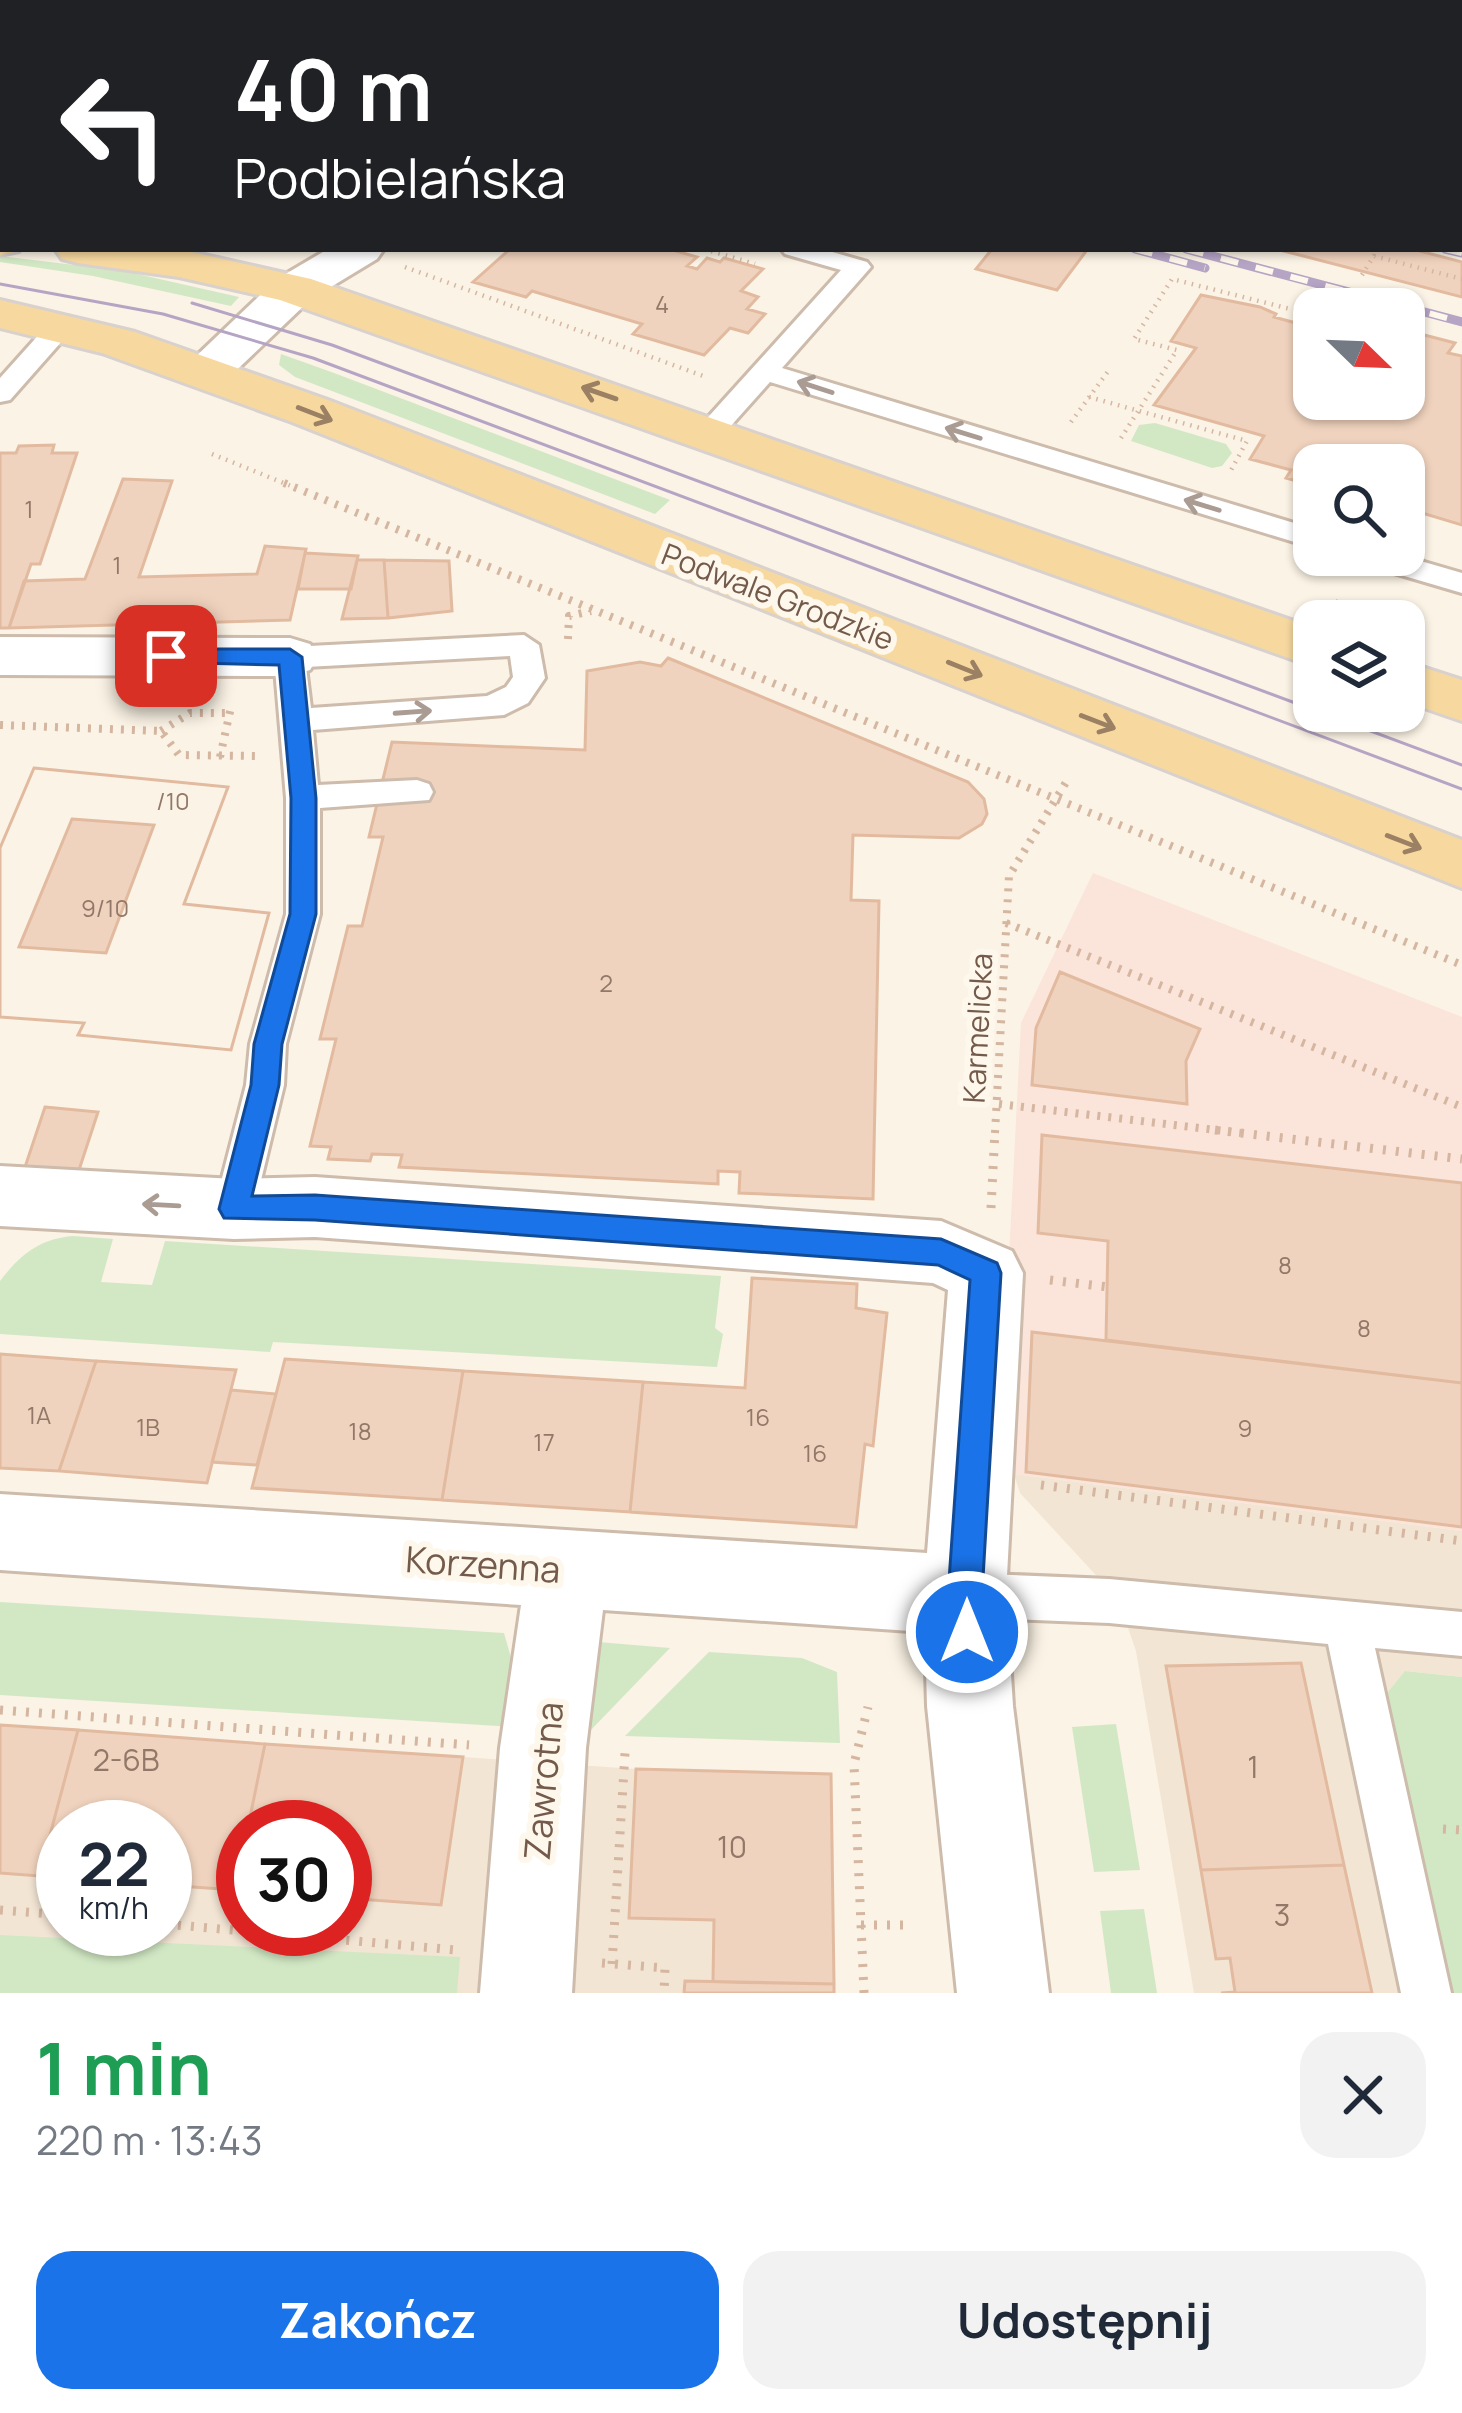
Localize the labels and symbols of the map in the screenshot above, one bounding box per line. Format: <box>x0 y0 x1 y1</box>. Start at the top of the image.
house number: 4 <box>655 287 669 320</box>
north arrow <box>1293 288 1425 420</box>
one-way arrow <box>797 375 835 397</box>
one-way arrow <box>582 381 619 402</box>
one-way arrow <box>296 404 333 426</box>
one-way arrow <box>945 421 983 443</box>
house number: 1 <box>24 492 34 525</box>
one-way arrow <box>1184 493 1222 515</box>
street label: Podwale Grodzkie <box>656 533 900 659</box>
house number: 1 <box>112 548 122 581</box>
pin <box>115 605 217 707</box>
one-way arrow <box>945 660 982 682</box>
one-way arrow <box>393 700 432 723</box>
one-way arrow <box>1079 713 1116 734</box>
house number: /10 <box>156 784 190 817</box>
one-way arrow <box>1384 833 1421 854</box>
house number: 9/10 <box>81 891 129 924</box>
street label: Karmelicka <box>953 952 1001 1104</box>
house number: 2 <box>599 966 613 999</box>
one-way arrow <box>142 1193 181 1216</box>
house number: 8 <box>1278 1248 1292 1281</box>
house number: 8 <box>1357 1311 1371 1344</box>
house number: 1A <box>27 1398 51 1431</box>
house number: 16 <box>746 1400 770 1433</box>
house number: 1B <box>136 1410 160 1443</box>
house number: 9 <box>1238 1411 1252 1444</box>
house number: 18 <box>348 1414 372 1447</box>
house number: 17 <box>533 1425 555 1458</box>
house number: 16 <box>803 1436 827 1469</box>
street label: Korzenna <box>404 1534 562 1594</box>
position arrow <box>904 1569 1030 1695</box>
street label: Zawrotna <box>512 1700 574 1862</box>
house number: 2-6B <box>93 1739 159 1780</box>
house number: 1 <box>1247 1746 1259 1787</box>
speed limit sign: 30 <box>216 1800 372 1956</box>
house number: 10 <box>717 1826 747 1867</box>
house number: 3 <box>1274 1894 1290 1935</box>

